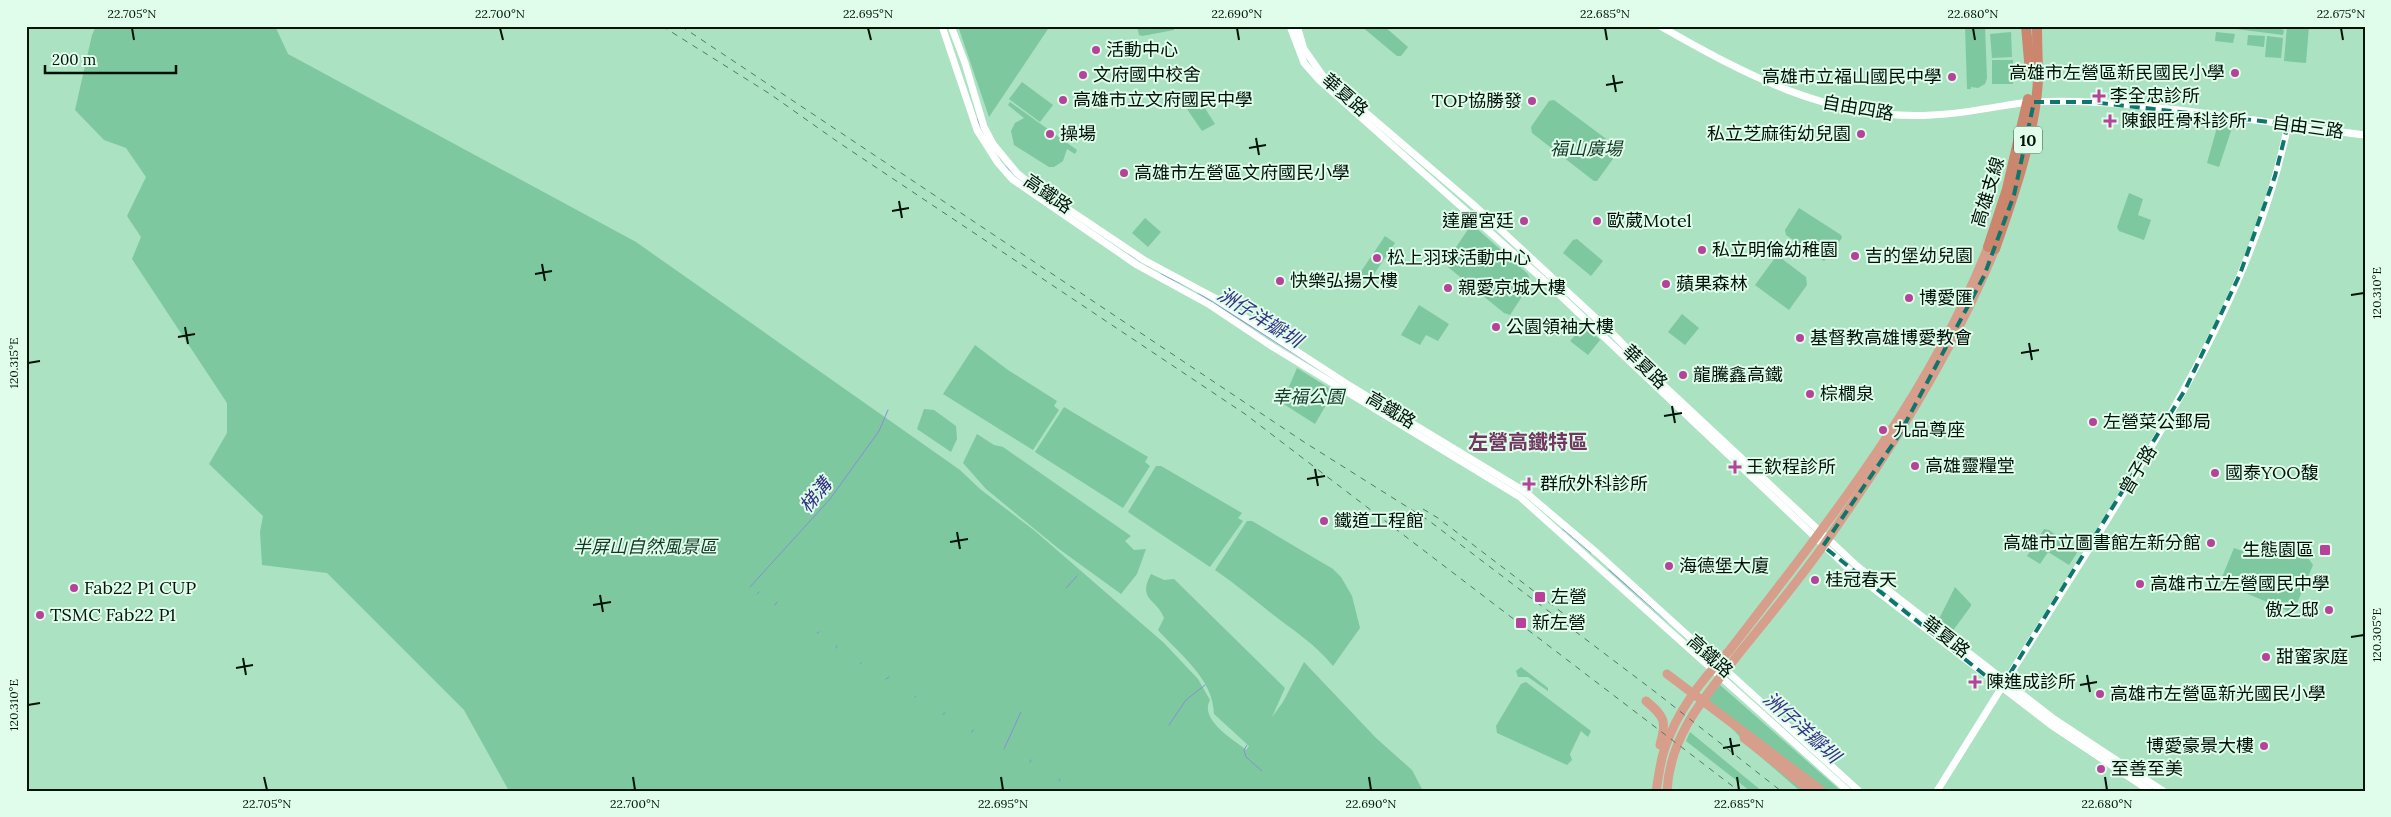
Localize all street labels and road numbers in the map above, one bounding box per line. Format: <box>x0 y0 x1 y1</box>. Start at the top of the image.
street label: 華夏路 <box>1317 68 1373 121</box>
street label: 自由四路 <box>1821 90 1896 125</box>
street label: 自由三路 <box>2271 110 2345 143</box>
road number: 10 <box>2014 126 2042 154</box>
street label: 高雄支線 <box>1966 154 2009 230</box>
street label: 高鐵路 <box>1020 169 1077 218</box>
street label: 華夏路 <box>1618 340 1673 394</box>
street label: 高鐵路 <box>1362 386 1420 433</box>
street label: 曾子路 <box>2114 441 2161 499</box>
street label: 華夏路 <box>1918 611 1975 662</box>
street label: 高鐵路 <box>1683 629 1738 682</box>

